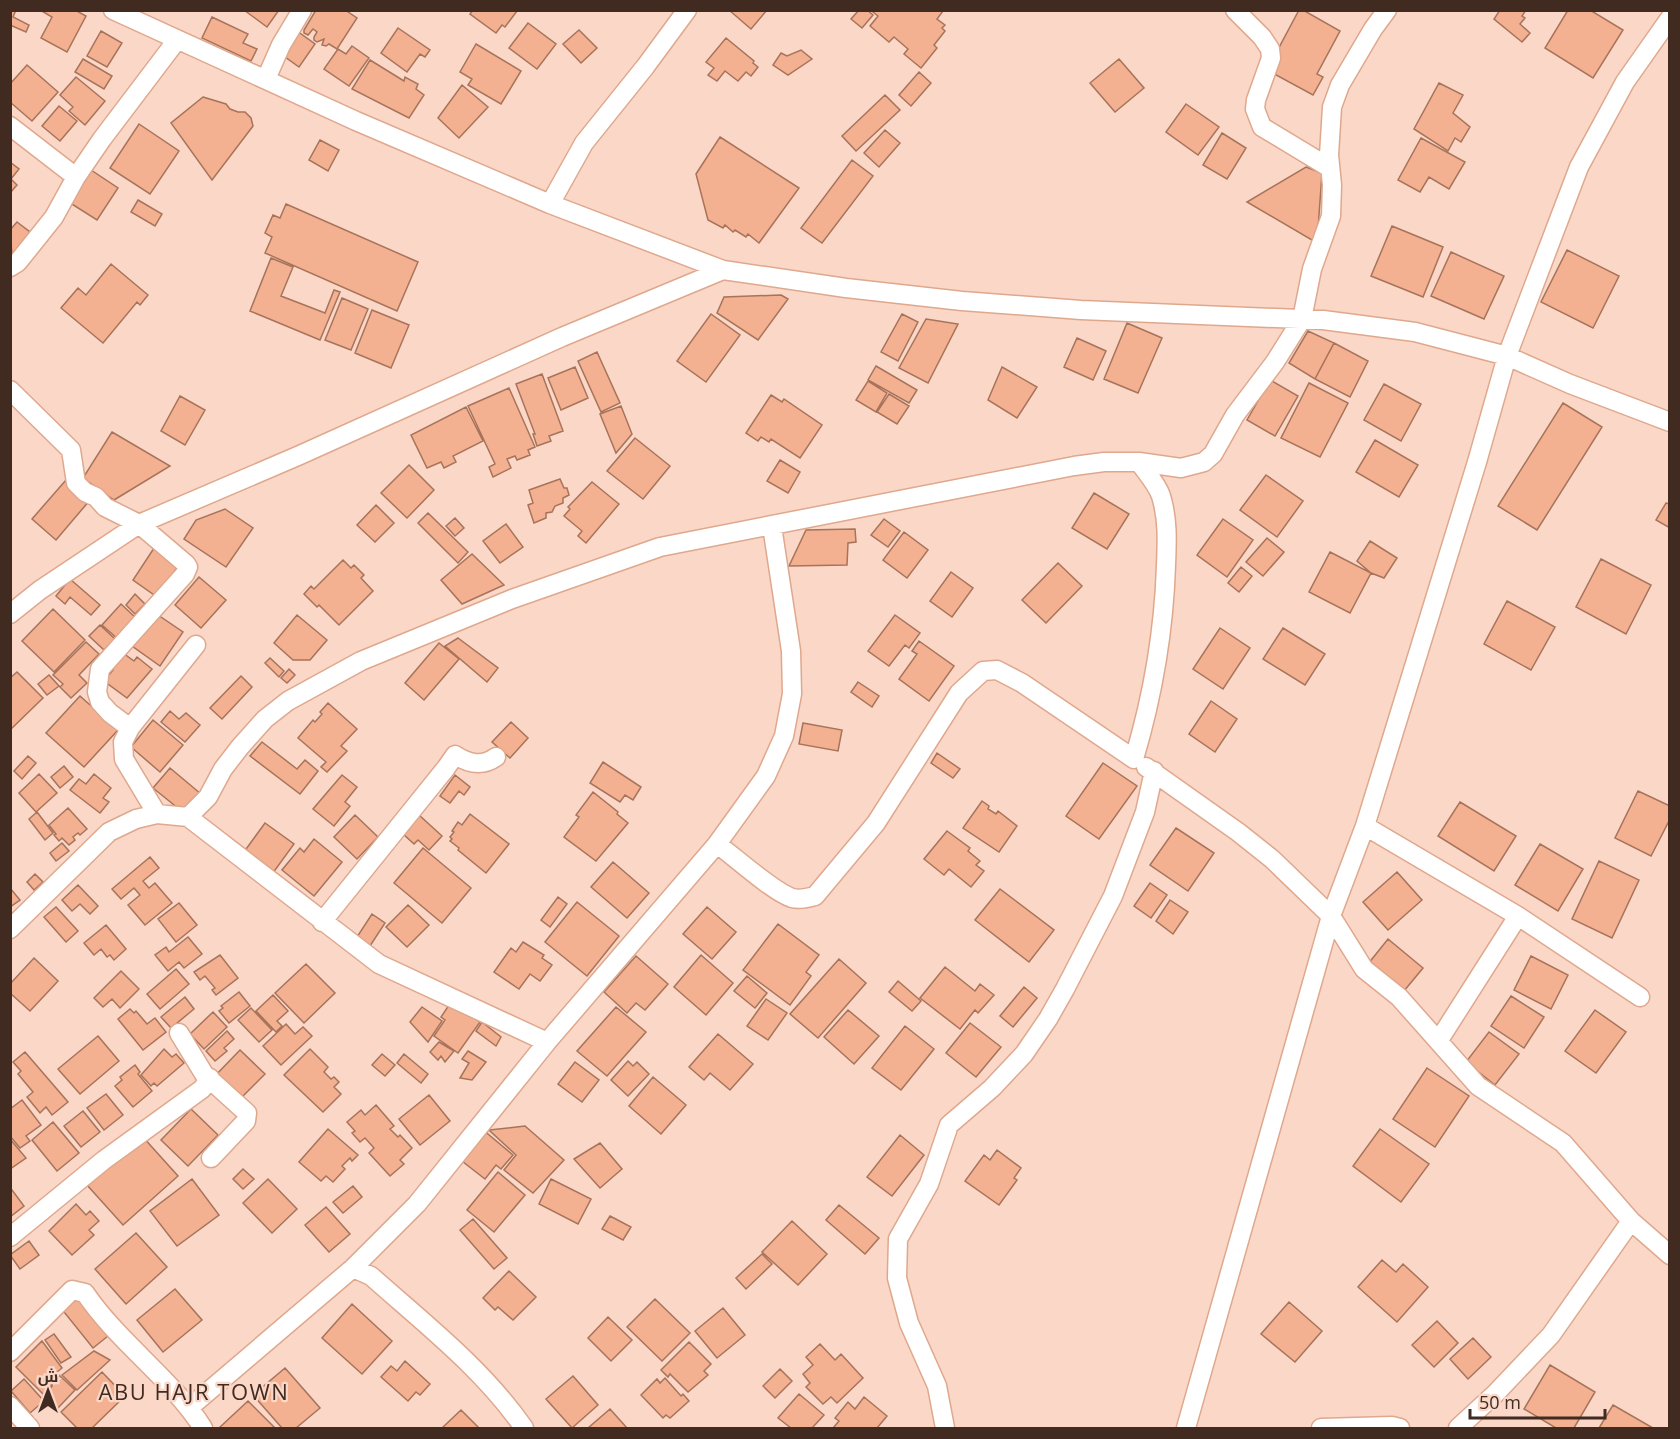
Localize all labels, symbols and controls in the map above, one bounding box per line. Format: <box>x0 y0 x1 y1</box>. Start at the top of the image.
north arrow <box>18 1361 78 1421</box>
text: ش <box>38 1365 58 1387</box>
district label: ABU HAJR TOWN <box>99 1376 289 1406</box>
scale bar <box>1470 1382 1605 1420</box>
text: 50 m <box>1479 1390 1521 1414</box>

